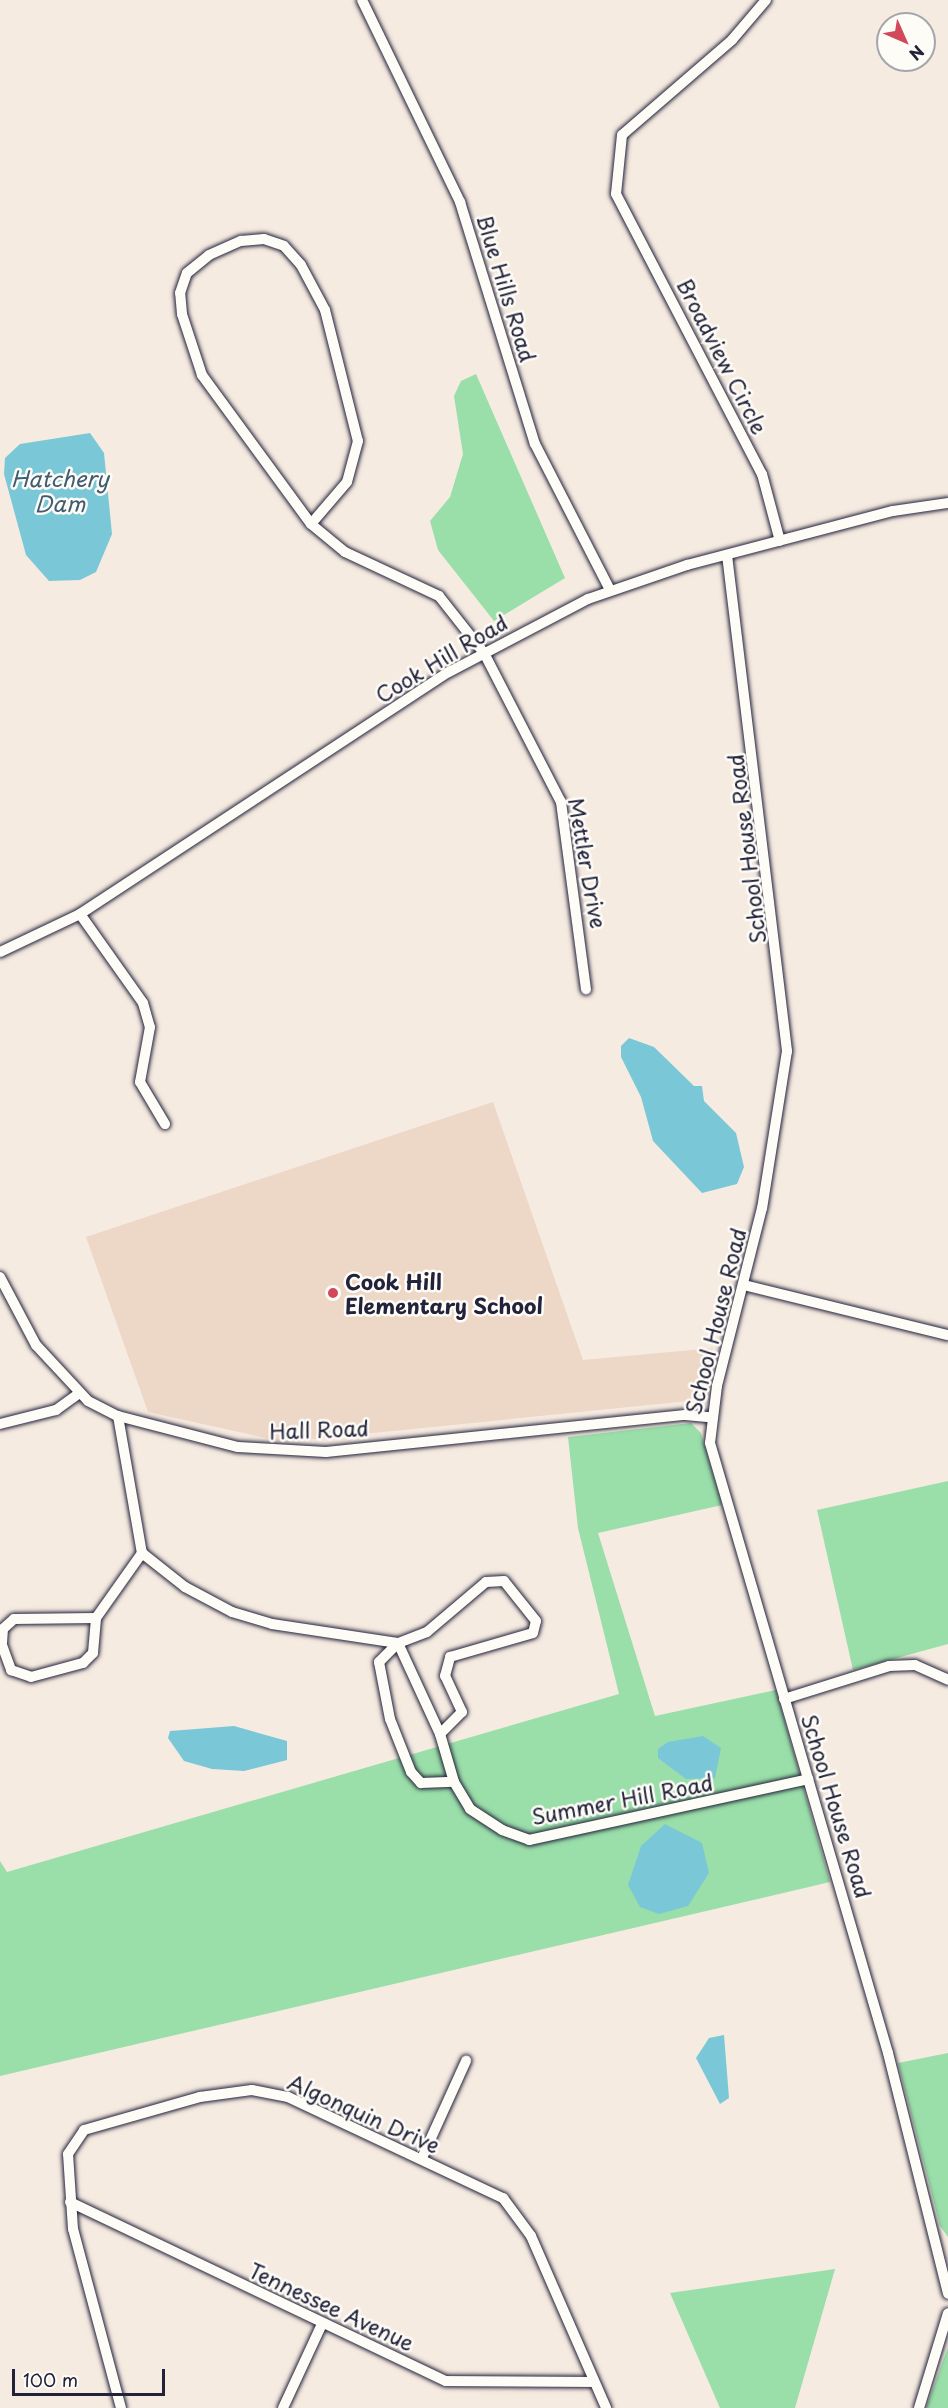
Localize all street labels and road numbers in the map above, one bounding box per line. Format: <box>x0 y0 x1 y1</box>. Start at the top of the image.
street label: Blue Hills Road <box>473 212 541 364</box>
street label: Broadview Circle <box>673 274 773 438</box>
street label: Cook Hill Road <box>371 609 511 707</box>
street label: School House Road <box>722 752 770 946</box>
street label: Mettler Drive <box>564 795 612 931</box>
street label: School House Road <box>680 1225 750 1417</box>
street label: Hall Road <box>269 1415 369 1443</box>
street label: School House Road <box>797 1710 877 1902</box>
street label: Summer Hill Road <box>530 1769 714 1829</box>
street label: Algonquin Drive <box>284 2068 444 2158</box>
street label: Tennessee Avenue <box>246 2257 418 2355</box>

